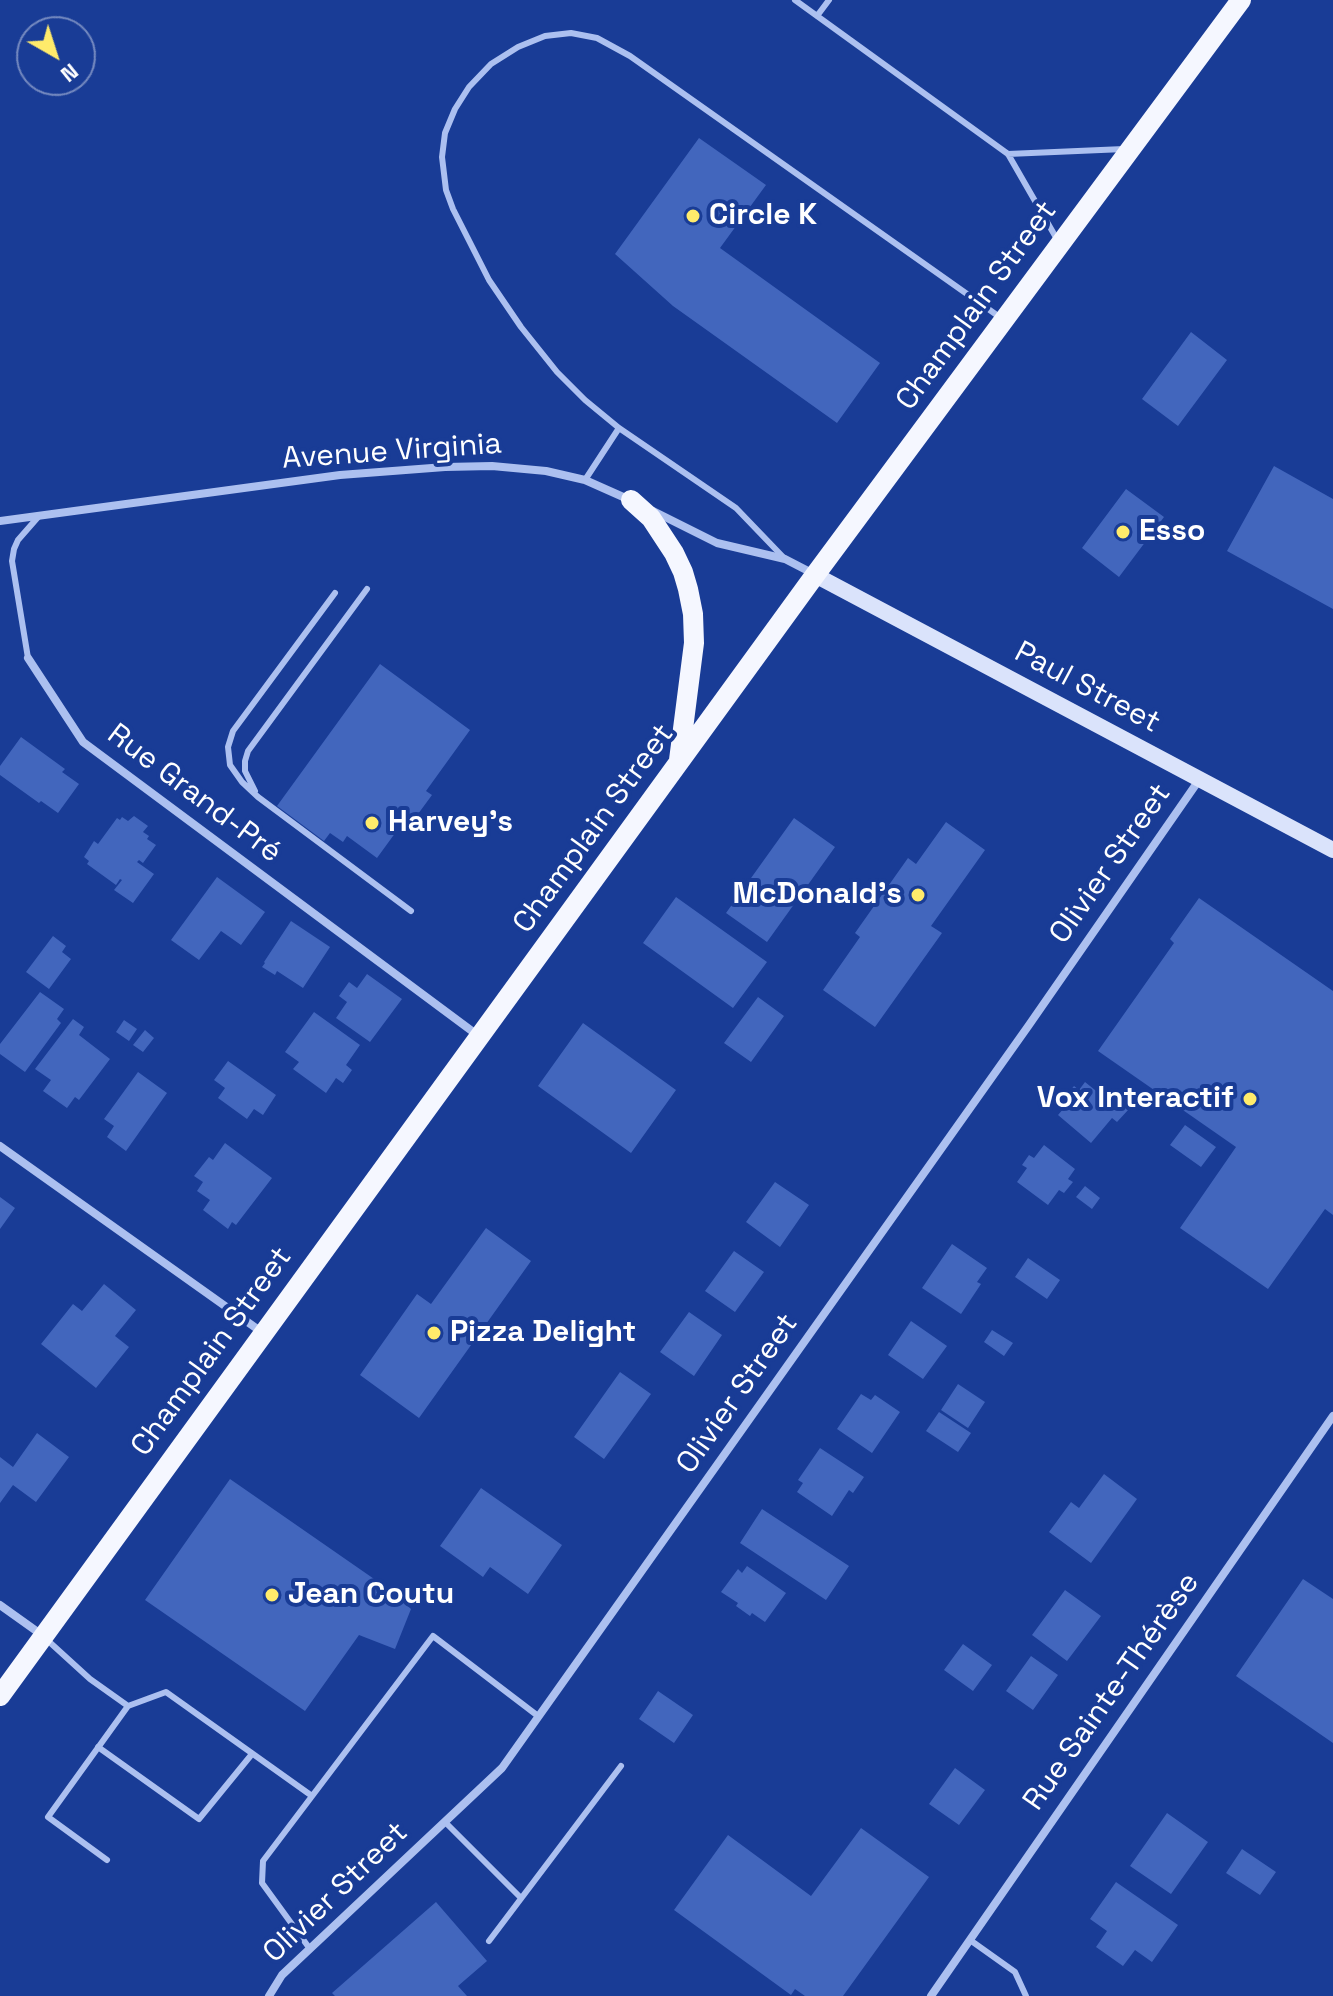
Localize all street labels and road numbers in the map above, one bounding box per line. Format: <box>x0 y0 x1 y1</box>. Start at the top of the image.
street label: Champlain Street <box>889 194 1065 418</box>
street label: Avenue Virginia <box>281 426 503 478</box>
street label: Paul Street <box>1008 635 1166 741</box>
street label: Rue Grand-Pré <box>100 717 288 871</box>
street label: Champlain Street <box>506 717 682 941</box>
street label: Olivier Street <box>1043 777 1179 951</box>
street label: Champlain Street <box>124 1240 300 1464</box>
street label: Olivier Street <box>670 1307 806 1481</box>
street label: Rue Sainte-Thérèse <box>1016 1566 1208 1818</box>
street label: Olivier Street <box>256 1815 416 1971</box>

